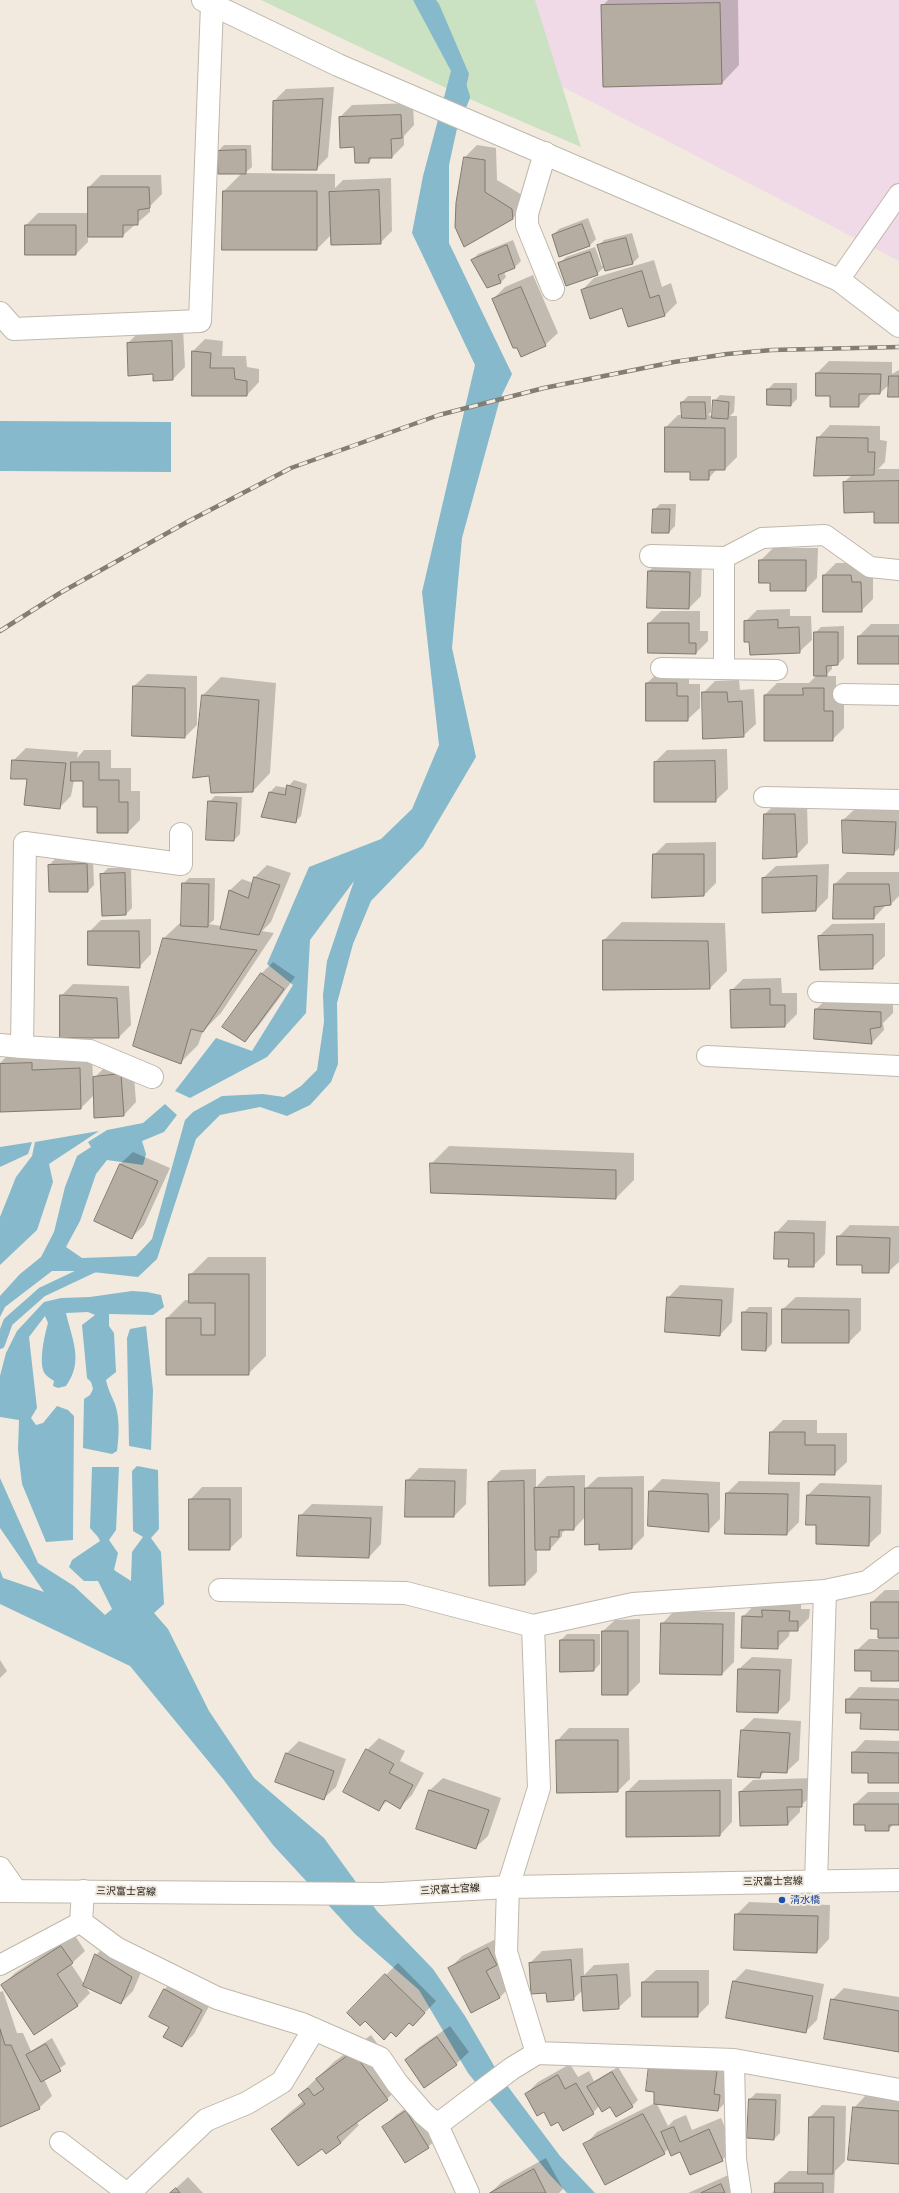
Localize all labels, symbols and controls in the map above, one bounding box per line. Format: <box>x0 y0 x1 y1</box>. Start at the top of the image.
street label: 三沢富士宮線 <box>743 1875 803 1889</box>
street label: 三沢富士宮線 <box>420 1882 480 1898</box>
street label: 三沢富士宮線 <box>96 1885 156 1899</box>
place label: 清水橋 <box>790 1894 820 1906</box>
marker: 清水橋 <box>777 1895 787 1905</box>

